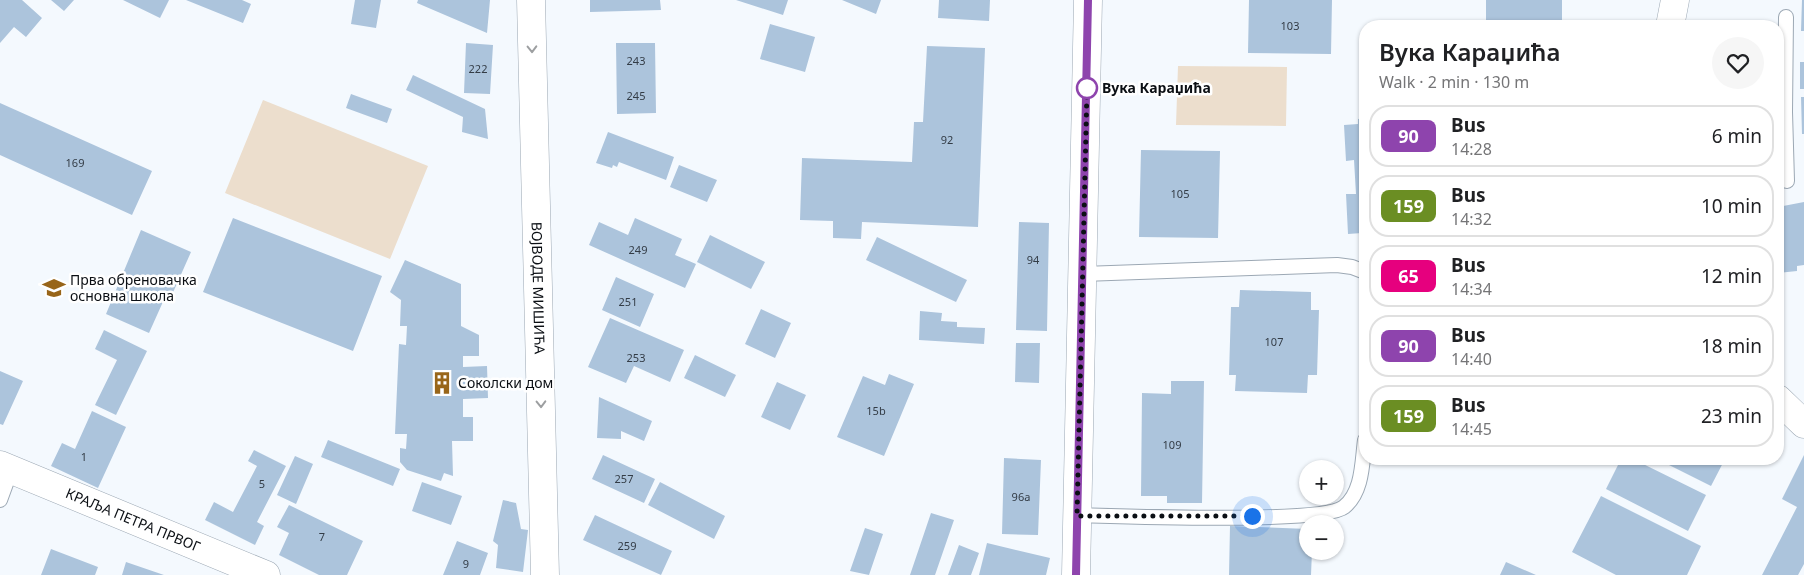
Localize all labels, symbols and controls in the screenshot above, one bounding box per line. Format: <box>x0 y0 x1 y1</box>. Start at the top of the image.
house number: 103 <box>1281 18 1299 33</box>
text: Вука Караџића <box>1379 35 1560 68</box>
button: heart <box>1712 37 1764 89</box>
one-way arrow <box>527 45 538 53</box>
house number: 243 <box>627 53 645 68</box>
house number: 222 <box>469 61 487 76</box>
text: Walk · 2 min · 130 m <box>1379 71 1529 93</box>
marker: Вука Караџића <box>1076 77 1098 99</box>
place label: Вука Караџића <box>1102 78 1211 97</box>
house number: 245 <box>627 88 645 103</box>
text: Bus <box>1451 112 1486 138</box>
text: 6 min <box>1712 123 1762 149</box>
text: 90 <box>1398 124 1419 148</box>
house number: 92 <box>941 132 953 147</box>
text: 14:28 <box>1451 138 1492 160</box>
house number: 169 <box>66 155 84 170</box>
text: Bus <box>1451 182 1486 208</box>
house number: 105 <box>1171 186 1189 201</box>
text: 10 min <box>1701 193 1762 219</box>
text: 159 <box>1393 194 1424 218</box>
text: 14:32 <box>1451 208 1492 230</box>
street label: ВОЈВОДЕ МИШИЋА <box>527 222 550 354</box>
house number: 249 <box>629 242 647 257</box>
house number: 94 <box>1027 252 1040 267</box>
text: Bus <box>1451 252 1486 278</box>
text: 12 min <box>1701 263 1762 289</box>
text: 65 <box>1398 264 1419 288</box>
place label: Прва обреновачка основна школа <box>70 270 197 305</box>
school or university icon: Прва обреновачка основна школа <box>41 275 67 301</box>
text: 14:34 <box>1451 278 1492 300</box>
house number: 251 <box>619 294 637 309</box>
text: Bus <box>1451 322 1486 348</box>
text: 18 min <box>1701 333 1762 359</box>
house number: 107 <box>1265 334 1283 349</box>
text: 90 <box>1398 334 1419 358</box>
text: 14:40 <box>1451 348 1492 370</box>
house number: 253 <box>627 350 645 365</box>
building icon: Соколски дом <box>429 370 455 396</box>
place label: Соколски дом <box>458 373 553 392</box>
text: Bus <box>1451 392 1486 418</box>
one-way arrow <box>536 400 546 408</box>
house number: 15b <box>866 403 886 418</box>
text: 23 min <box>1701 403 1762 429</box>
text: 159 <box>1393 404 1424 428</box>
text: 14:45 <box>1451 418 1492 440</box>
house number: 109 <box>1163 437 1181 452</box>
house number: 1 <box>81 449 87 464</box>
map controls <box>1299 460 1344 560</box>
button: + <box>1299 460 1344 505</box>
house number: 257 <box>615 471 633 486</box>
house number: 5 <box>259 476 265 491</box>
street label: КРАЉА ПЕТРА ПРВОГ <box>63 483 203 556</box>
house number: 96a <box>1012 489 1030 504</box>
your location <box>1240 504 1265 529</box>
button: − <box>1299 515 1344 560</box>
house number: 7 <box>319 529 325 544</box>
house number: 259 <box>618 538 636 553</box>
house number: 9 <box>463 556 469 571</box>

